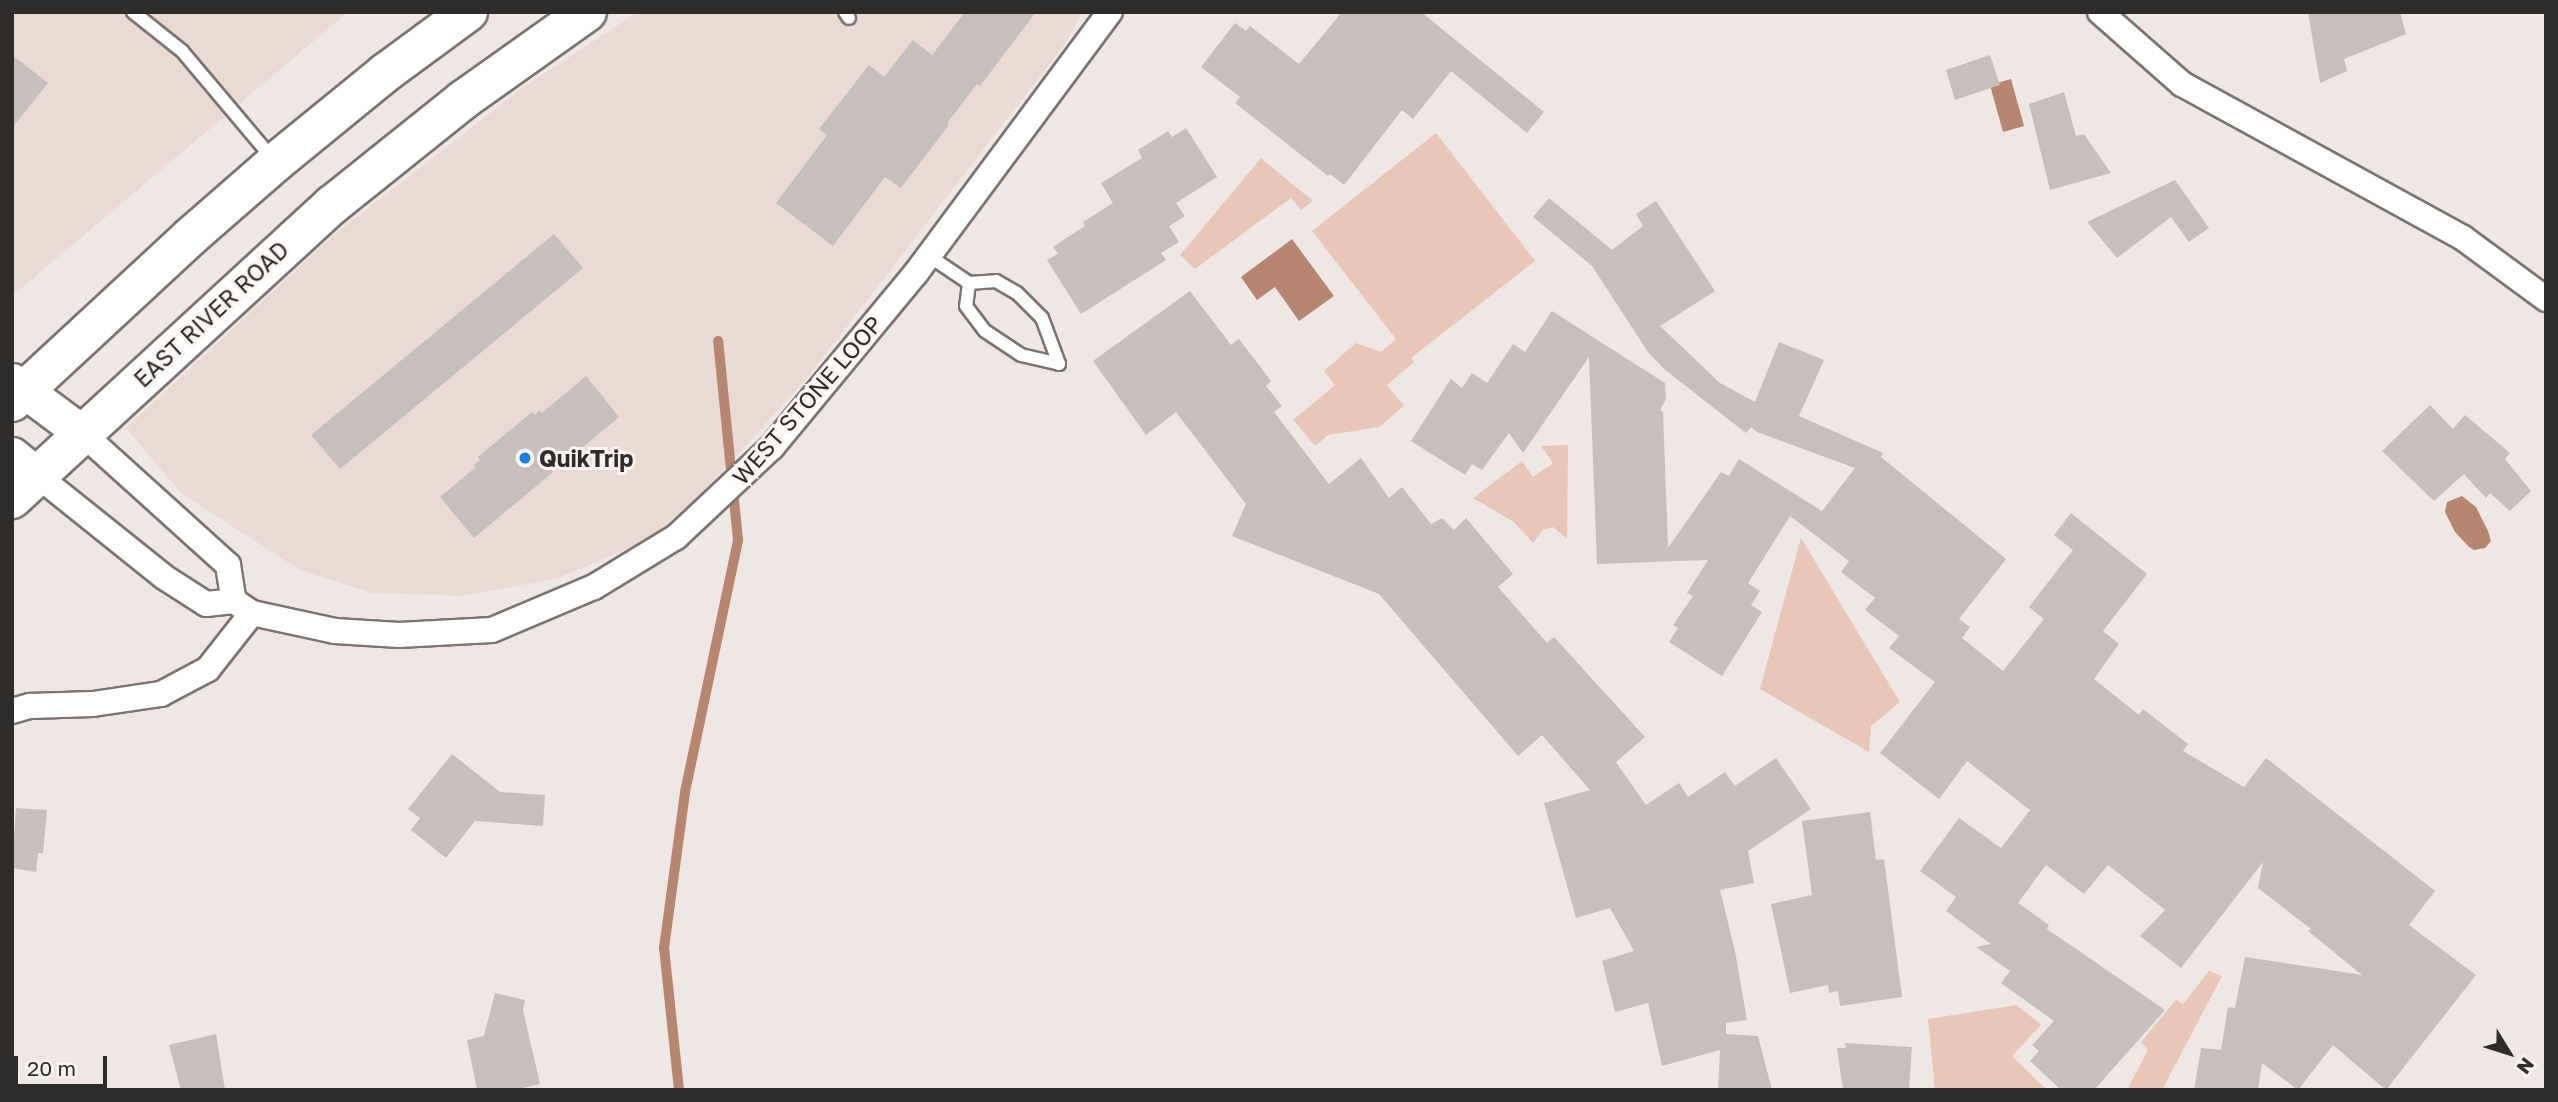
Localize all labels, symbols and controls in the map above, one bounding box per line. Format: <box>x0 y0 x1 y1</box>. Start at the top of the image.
street label: EAST RIVER ROAD <box>128 235 294 393</box>
street label: WEST STONE LOOP <box>726 310 888 490</box>
place label: QuikTrip <box>539 444 633 472</box>
marker: QuikTrip <box>517 450 533 466</box>
north arrow <box>2474 1018 2544 1088</box>
scale bar <box>18 1042 110 1086</box>
text: N <box>2512 1053 2539 1079</box>
text: 20 m <box>27 1055 76 1081</box>

